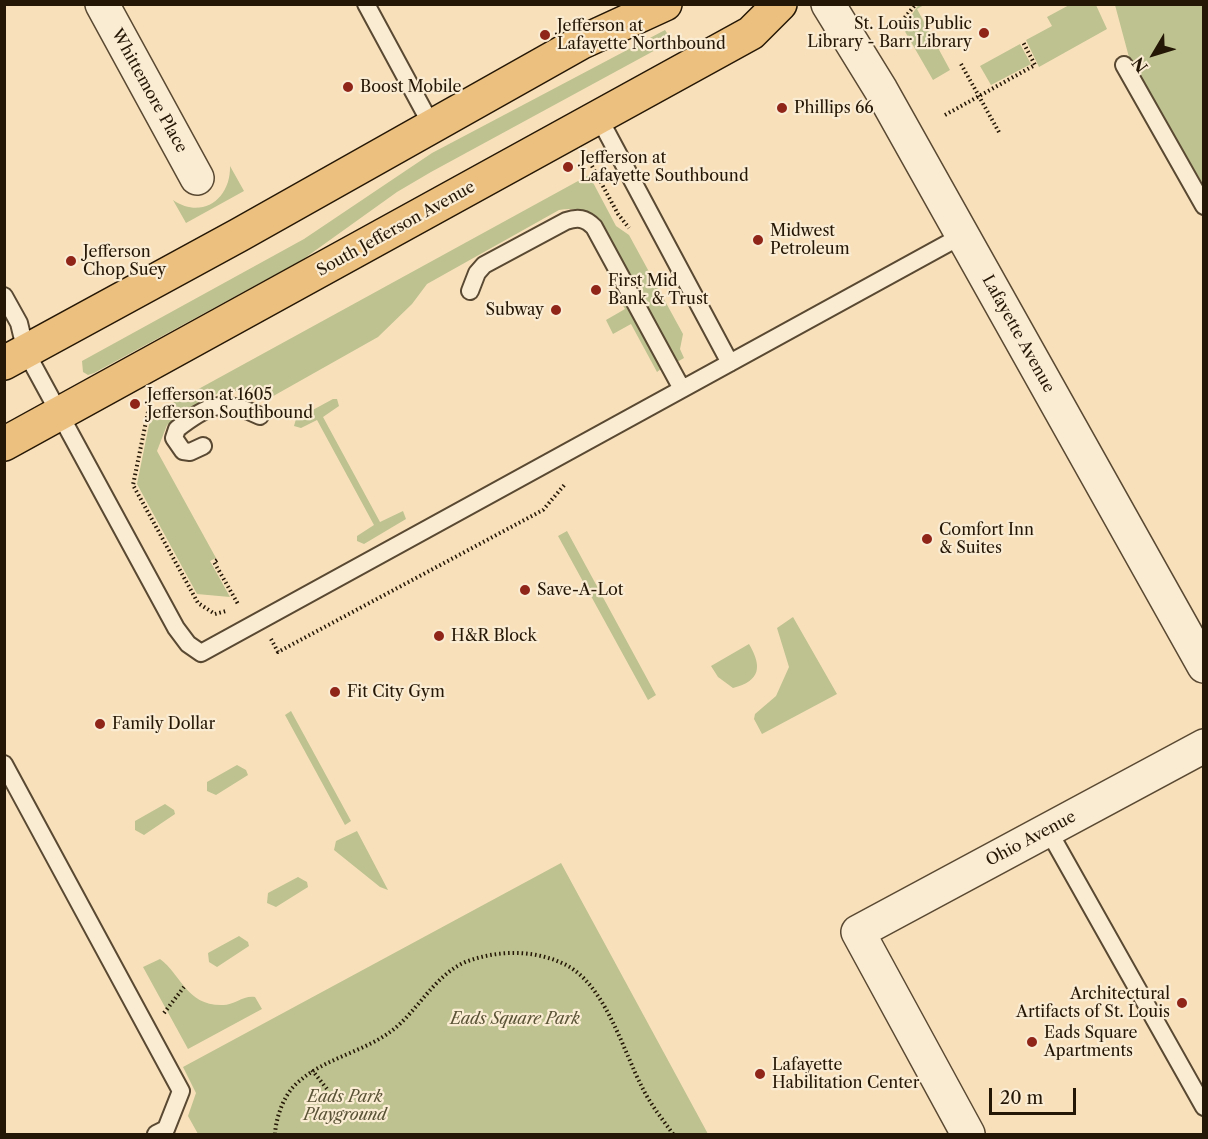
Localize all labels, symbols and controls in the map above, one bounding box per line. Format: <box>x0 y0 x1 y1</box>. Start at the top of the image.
place label: St. Louis Public Library - Barr Library <box>807 14 972 52</box>
place label: Jefferson at Lafayette Northbound <box>557 16 726 54</box>
north arrow <box>1124 24 1184 84</box>
street label: Whittemore Place <box>107 26 191 156</box>
marker: St. Louis Public Library - Barr Library <box>977 26 991 40</box>
marker: Jefferson at Lafayette Northbound <box>538 28 552 42</box>
text: N <box>1128 53 1152 77</box>
place label: Boost Mobile <box>360 77 461 97</box>
marker: Boost Mobile <box>341 80 355 94</box>
place label: Phillips 66 <box>794 98 874 118</box>
marker: Phillips 66 <box>775 101 789 115</box>
place label: Jefferson at Lafayette Southbound <box>580 148 749 186</box>
marker: Jefferson at Lafayette Southbound <box>561 160 575 174</box>
street label: South Jefferson Avenue <box>313 177 479 281</box>
place label: Midwest Petroleum <box>770 221 850 259</box>
marker: Midwest Petroleum <box>751 233 765 247</box>
place label: Jefferson Chop Suey <box>83 242 166 280</box>
marker: Jefferson Chop Suey <box>64 254 78 268</box>
place label: First Mid Bank & Trust <box>608 271 708 309</box>
street label: Lafayette Avenue <box>978 272 1058 396</box>
marker: First Mid Bank & Trust <box>589 283 603 297</box>
place label: Subway <box>486 300 544 320</box>
marker: Subway <box>549 303 563 317</box>
place label: Jefferson at 1605 Jefferson Southbound <box>147 385 313 423</box>
marker: Jefferson at 1605 Jefferson Southbound <box>128 397 142 411</box>
place label: Comfort Inn & Suites <box>939 520 1034 558</box>
marker: Comfort Inn & Suites <box>920 532 934 546</box>
place label: Save-A-Lot <box>537 580 623 600</box>
marker: Save-A-Lot <box>518 583 532 597</box>
place label: H&R Block <box>451 626 537 646</box>
marker: H&R Block <box>432 629 446 643</box>
place label: Fit City Gym <box>347 682 445 702</box>
marker: Fit City Gym <box>328 685 342 699</box>
place label: Family Dollar <box>112 714 215 734</box>
marker: Family Dollar <box>93 717 107 731</box>
street label: Ohio Avenue <box>983 807 1079 871</box>
place label: Architectural Artifacts of St. Louis <box>1016 984 1170 1022</box>
marker: Architectural Artifacts of St. Louis <box>1175 996 1189 1010</box>
park label: Eads Square Park <box>450 1009 580 1029</box>
place label: Eads Square Apartments <box>1044 1023 1137 1061</box>
marker: Eads Square Apartments <box>1025 1035 1039 1049</box>
place label: Lafayette Habilitation Center <box>772 1055 920 1093</box>
marker: Lafayette Habilitation Center <box>753 1067 767 1081</box>
scale bar <box>992 1076 1079 1114</box>
park label: Eads Park Playground <box>303 1087 387 1125</box>
text: 20 m <box>1000 1087 1043 1109</box>

